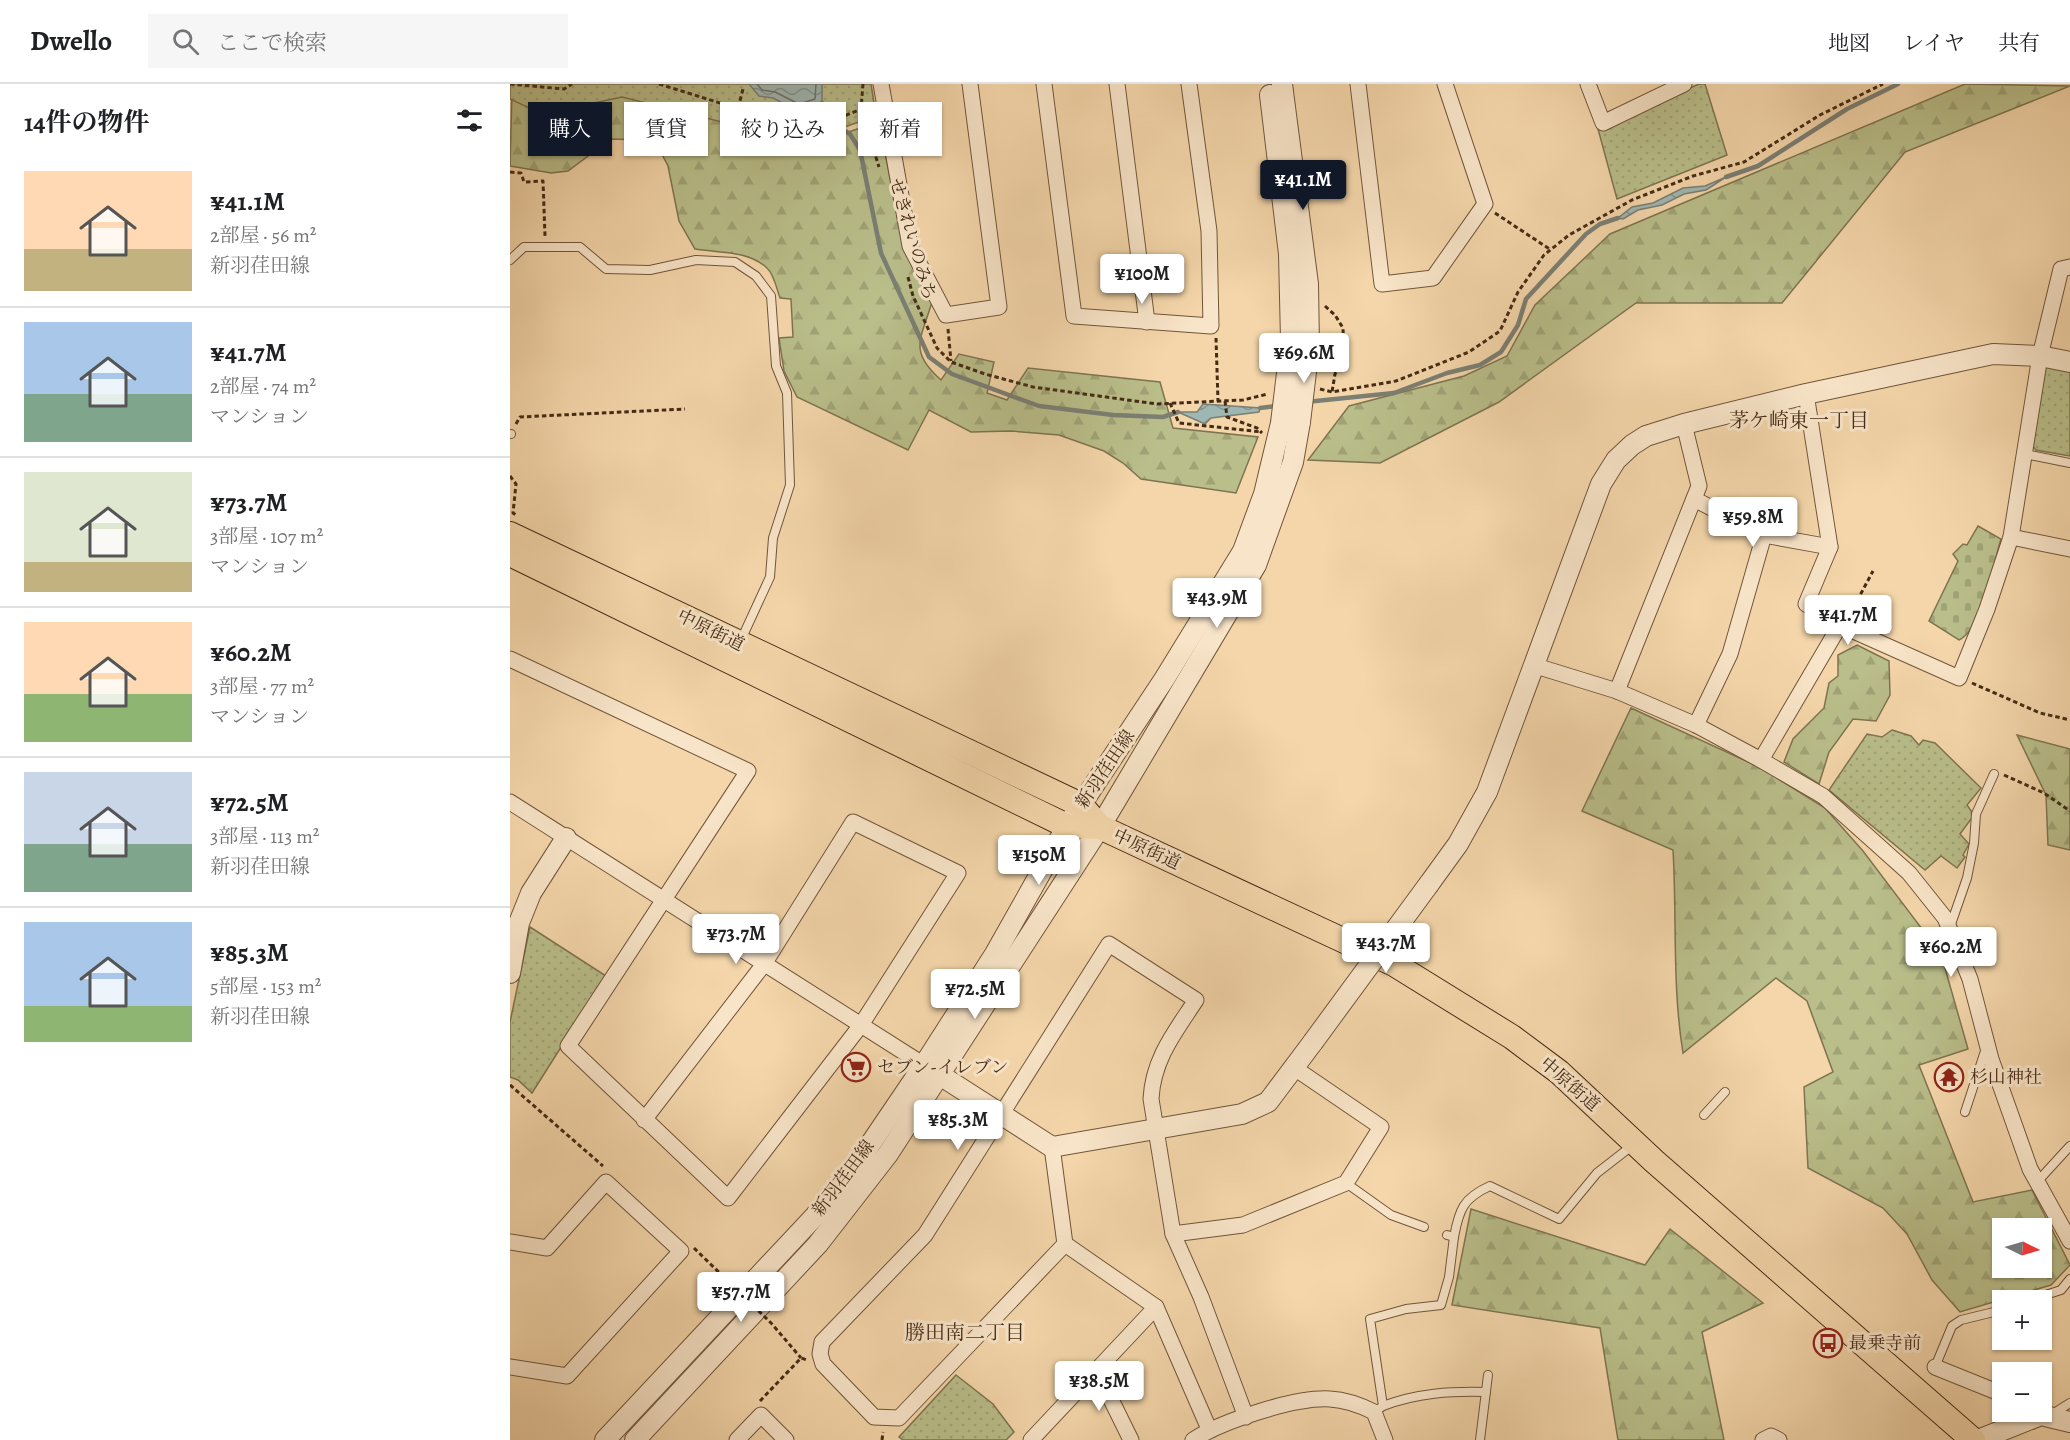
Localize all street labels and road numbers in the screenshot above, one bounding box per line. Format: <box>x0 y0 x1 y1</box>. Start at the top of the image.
street label: せきれいのみち <box>884 175 942 303</box>
street label: 中原街道 <box>673 603 749 657</box>
street label: 新羽荏田線 <box>1070 725 1140 813</box>
street label: 中原街道 <box>1109 823 1185 875</box>
street label: 中原街道 <box>1535 1051 1605 1117</box>
street label: 新羽荏田線 <box>806 1135 880 1221</box>

